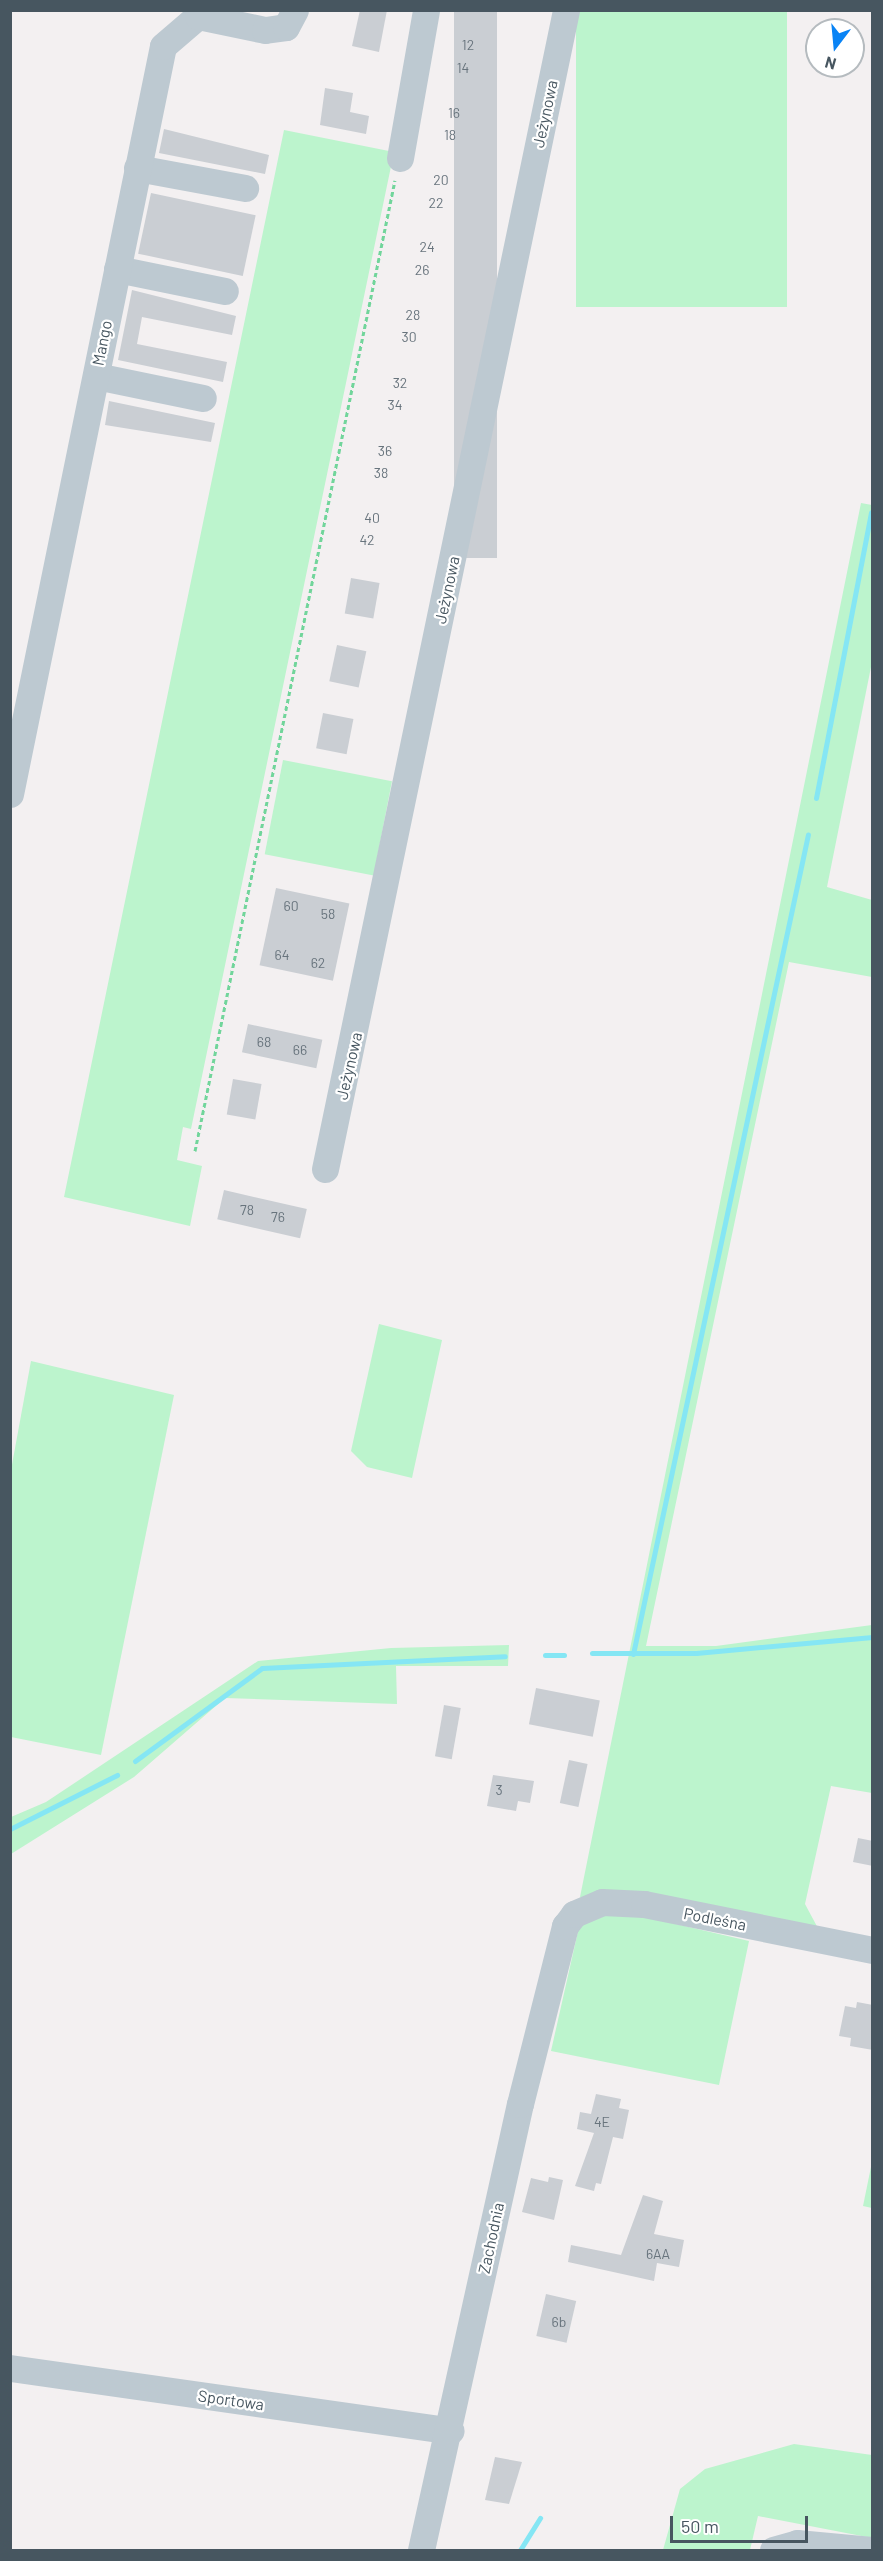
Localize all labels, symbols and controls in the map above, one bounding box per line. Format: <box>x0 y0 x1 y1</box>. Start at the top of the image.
north arrow <box>805 18 865 78</box>
house number: 12 <box>462 37 474 53</box>
text: N <box>823 53 838 74</box>
house number: 14 <box>457 60 469 76</box>
street label: Jeżynowa <box>528 78 562 150</box>
house number: 16 <box>448 105 460 121</box>
house number: 18 <box>444 127 456 143</box>
house number: 20 <box>433 172 449 188</box>
house number: 22 <box>428 195 444 211</box>
house number: 24 <box>419 239 435 255</box>
house number: 26 <box>415 262 429 278</box>
house number: 28 <box>406 307 420 323</box>
street label: Mango <box>88 319 116 367</box>
house number: 30 <box>401 329 417 345</box>
house number: 32 <box>393 375 407 391</box>
house number: 34 <box>388 397 402 413</box>
house number: 36 <box>378 443 392 459</box>
house number: 38 <box>374 465 388 481</box>
house number: 40 <box>364 510 380 526</box>
house number: 42 <box>359 532 375 548</box>
street label: Jeżynowa <box>430 554 464 626</box>
house number: 60 <box>283 898 299 914</box>
house number: 58 <box>321 906 335 922</box>
house number: 64 <box>275 947 289 963</box>
house number: 62 <box>311 955 325 971</box>
street label: Jeżynowa <box>332 1030 366 1102</box>
house number: 68 <box>257 1034 271 1050</box>
house number: 66 <box>293 1042 307 1058</box>
house number: 78 <box>240 1202 254 1218</box>
house number: 76 <box>271 1209 285 1225</box>
house number: 3 <box>495 1782 503 1798</box>
street label: Podleśna <box>682 1904 748 1934</box>
house number: 4E <box>594 2114 610 2130</box>
street label: Zachodnia <box>474 2201 508 2275</box>
house number: 6AA <box>646 2246 670 2262</box>
house number: 6b <box>552 2314 566 2330</box>
street label: Sportowa <box>197 2386 265 2414</box>
scale bar <box>673 2504 811 2542</box>
text: 50 m <box>681 2515 719 2537</box>

